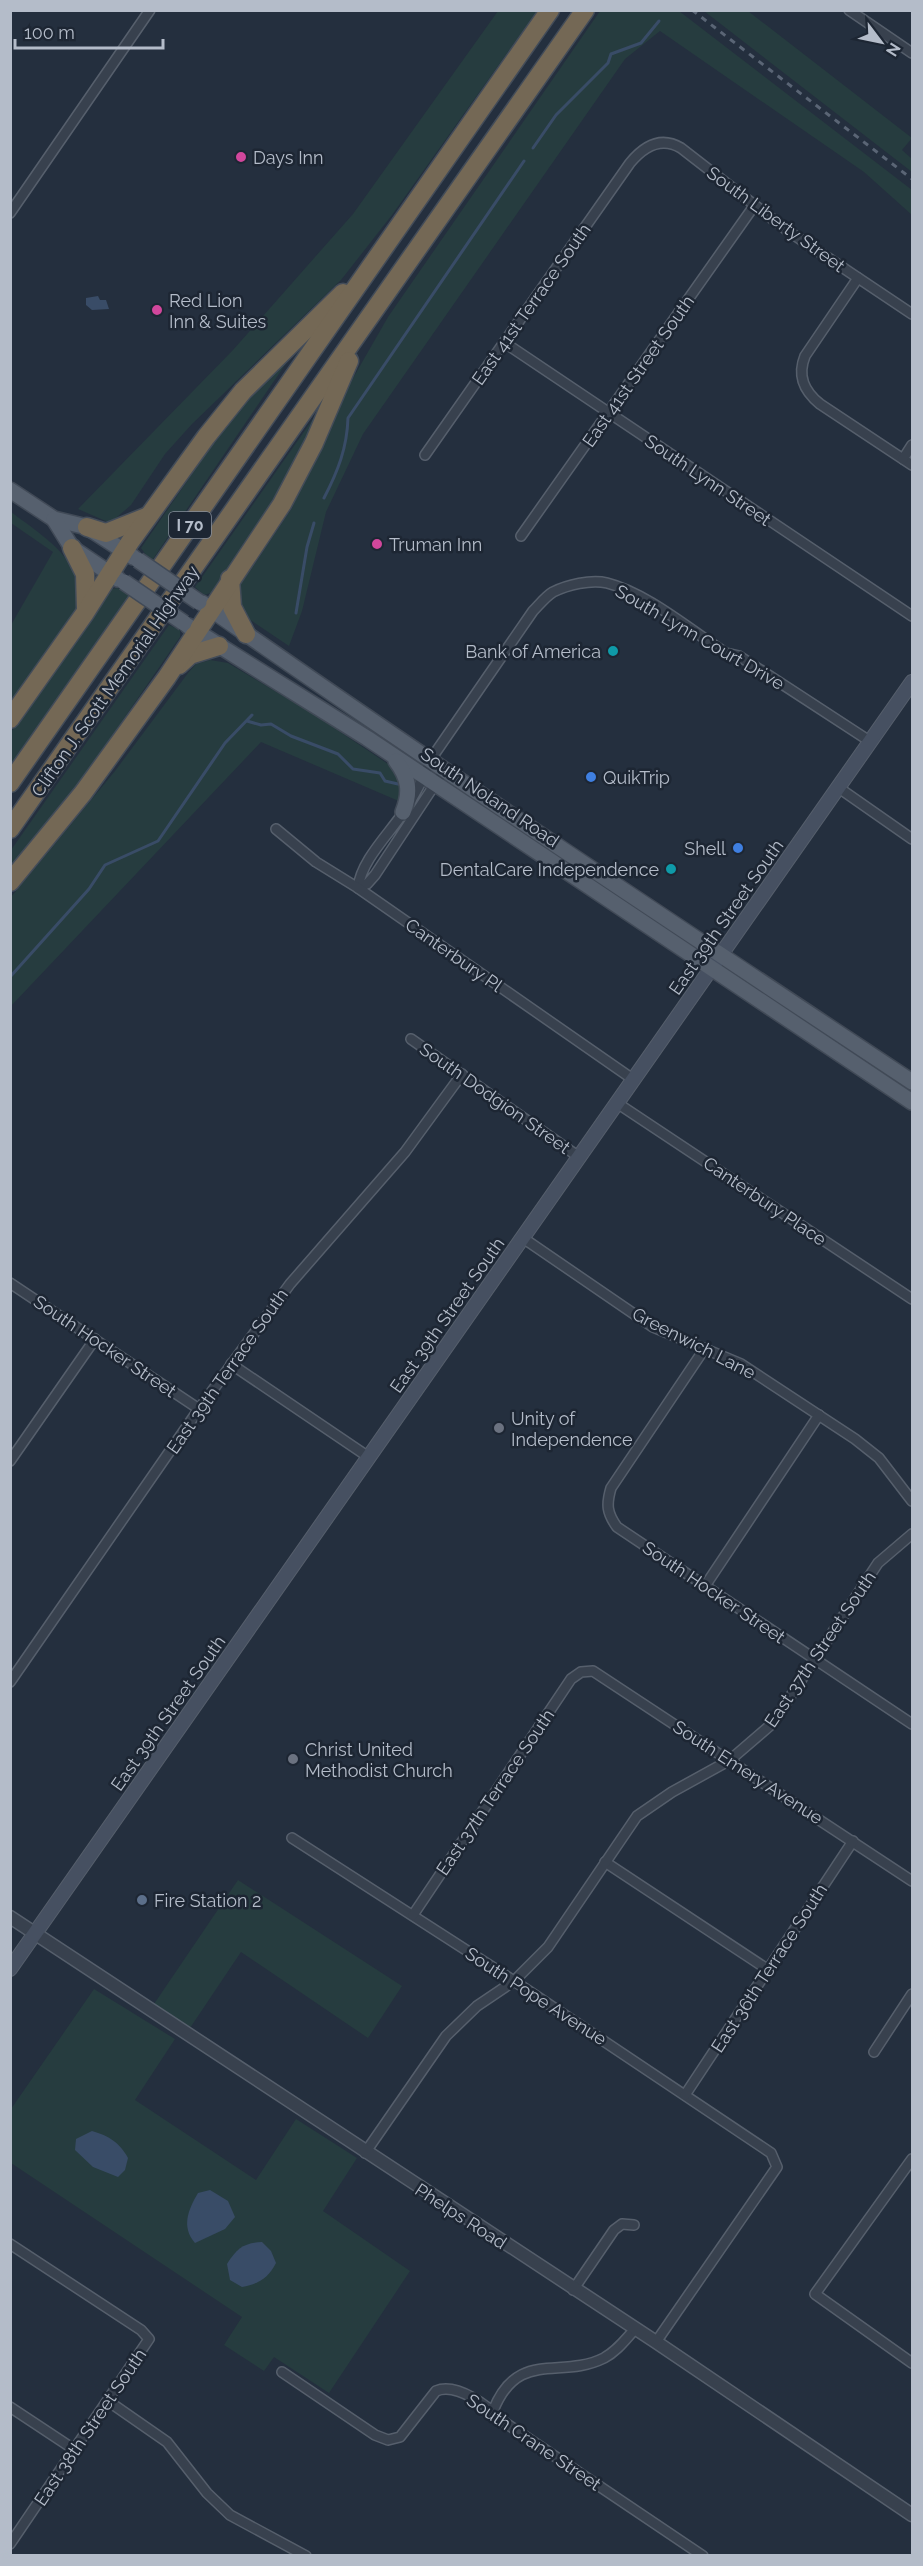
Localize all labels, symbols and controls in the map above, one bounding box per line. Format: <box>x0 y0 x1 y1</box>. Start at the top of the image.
scale bar <box>15 12 164 50</box>
north arrow <box>851 12 911 72</box>
text: 100 m <box>24 22 75 43</box>
text: N <box>882 39 905 60</box>
place label: Days Inn <box>253 147 324 168</box>
marker: Days Inn <box>234 150 248 164</box>
street label: South Liberty Street <box>703 162 849 276</box>
street label: East 41st Terrace South <box>467 219 595 389</box>
place label: Red Lion Inn & Suites <box>169 290 267 332</box>
street label: East 41st Street South <box>578 291 698 451</box>
marker: Red Lion Inn & Suites <box>150 303 164 317</box>
street label: South Lynn Street <box>641 430 775 530</box>
road number: I 70 <box>169 512 211 538</box>
place label: Truman Inn <box>389 534 482 555</box>
marker: Truman Inn <box>370 537 384 551</box>
street label: Clifton J. Scott Memorial Highway <box>27 561 203 801</box>
street label: South Lynn Court Drive <box>612 580 789 694</box>
place label: Bank of America <box>465 641 601 662</box>
marker: Bank of America <box>606 644 620 658</box>
street label: South Noland Road <box>417 743 563 851</box>
place label: QuikTrip <box>603 767 670 788</box>
marker: QuikTrip <box>584 770 598 784</box>
street label: East 39th Street South <box>664 835 788 999</box>
place label: Shell <box>684 838 726 859</box>
marker: Shell <box>731 841 745 855</box>
place label: DentalCare Independence <box>440 859 659 880</box>
marker: DentalCare Independence <box>664 862 678 876</box>
street label: Canterbury Pl <box>402 914 507 996</box>
street label: South Dodgion Street <box>416 1038 574 1158</box>
street label: Canterbury Place <box>700 1152 831 1250</box>
street label: East 39th Street South <box>385 1233 509 1397</box>
street label: East 39th Terrace South <box>162 1284 292 1458</box>
street label: South Hocker Street <box>30 1291 180 1401</box>
street label: Greenwich Lane <box>629 1303 759 1383</box>
place label: Unity of Independence <box>511 1408 633 1450</box>
marker: Unity of Independence <box>492 1421 506 1435</box>
street label: South Hocker Street <box>639 1537 789 1647</box>
street label: East 37th Street South <box>760 1567 880 1731</box>
street label: East 39th Street South <box>106 1631 230 1795</box>
street label: East 37th Terrace South <box>432 1705 558 1879</box>
street label: South Emery Avenue <box>669 1716 827 1828</box>
place label: Christ United Methodist Church <box>305 1739 453 1781</box>
marker: Christ United Methodist Church <box>286 1752 300 1766</box>
street label: East 36th Terrace South <box>707 1880 831 2056</box>
place label: Fire Station 2 <box>154 1890 261 1911</box>
marker: Fire Station 2 <box>135 1893 149 1907</box>
street label: South Pope Avenue <box>461 1943 611 2050</box>
street label: Phelps Road <box>411 2179 511 2253</box>
street label: East 38th Street South <box>30 2345 150 2509</box>
street label: South Crane Street <box>463 2389 605 2495</box>

